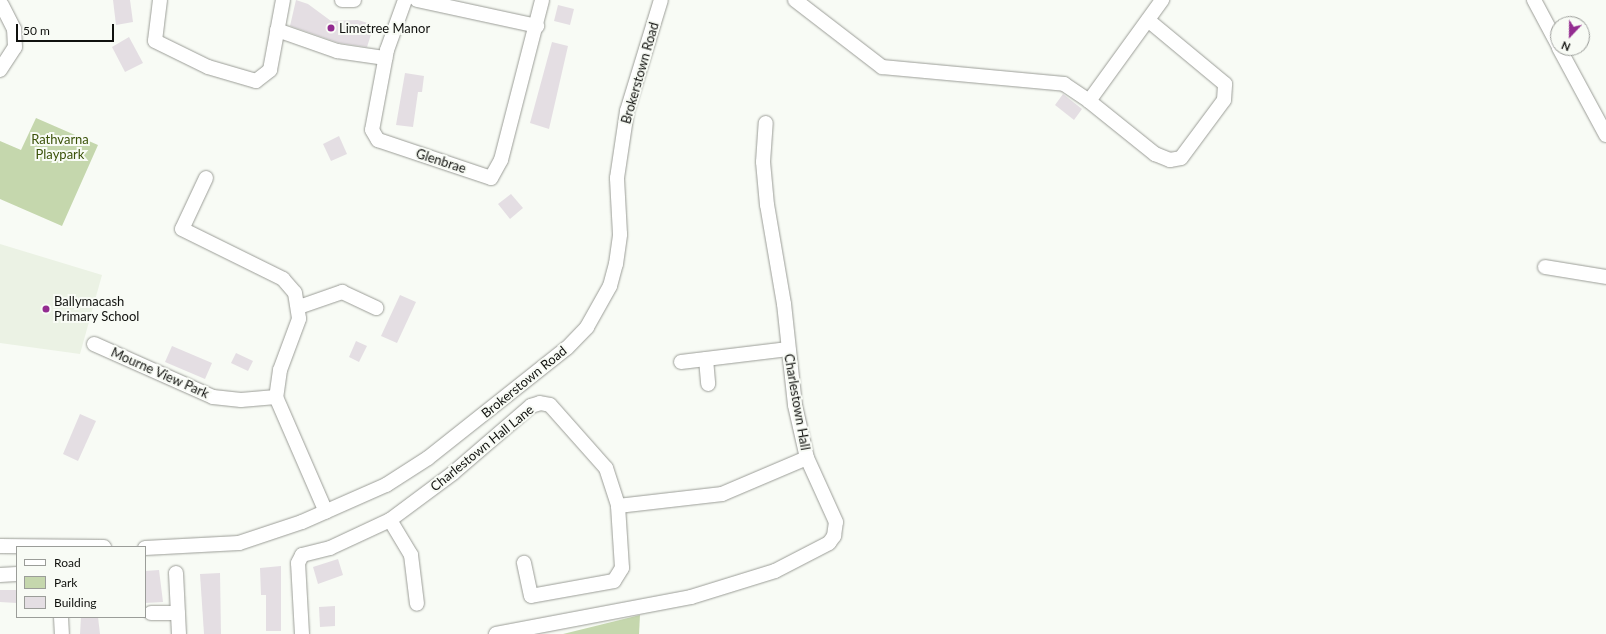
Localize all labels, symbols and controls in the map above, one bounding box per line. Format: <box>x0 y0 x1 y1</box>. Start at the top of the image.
scale bar <box>18 16 116 42</box>
north arrow <box>1550 16 1590 56</box>
place label: Limetree Manor <box>339 20 430 36</box>
street label: Brokerstown Road <box>618 20 662 126</box>
text: 50 m <box>23 23 50 38</box>
marker: Limetree Manor <box>326 23 336 33</box>
text: N <box>1559 39 1572 54</box>
park label: Rathvarna Playpark <box>31 132 89 163</box>
street label: Glenbrae <box>414 146 468 176</box>
place label: Ballymacash Primary School <box>54 294 140 325</box>
marker: Ballymacash Primary School <box>41 304 51 314</box>
street label: Brokerstown Road <box>478 343 570 421</box>
street label: Mourne View Park <box>108 344 212 402</box>
street label: Charlestown Hall <box>781 353 813 451</box>
street label: Charlestown Hall Lane <box>427 402 537 494</box>
legend <box>16 546 146 618</box>
text: Road <box>54 555 81 570</box>
text: Park <box>54 575 77 590</box>
text: Building <box>54 595 97 610</box>

